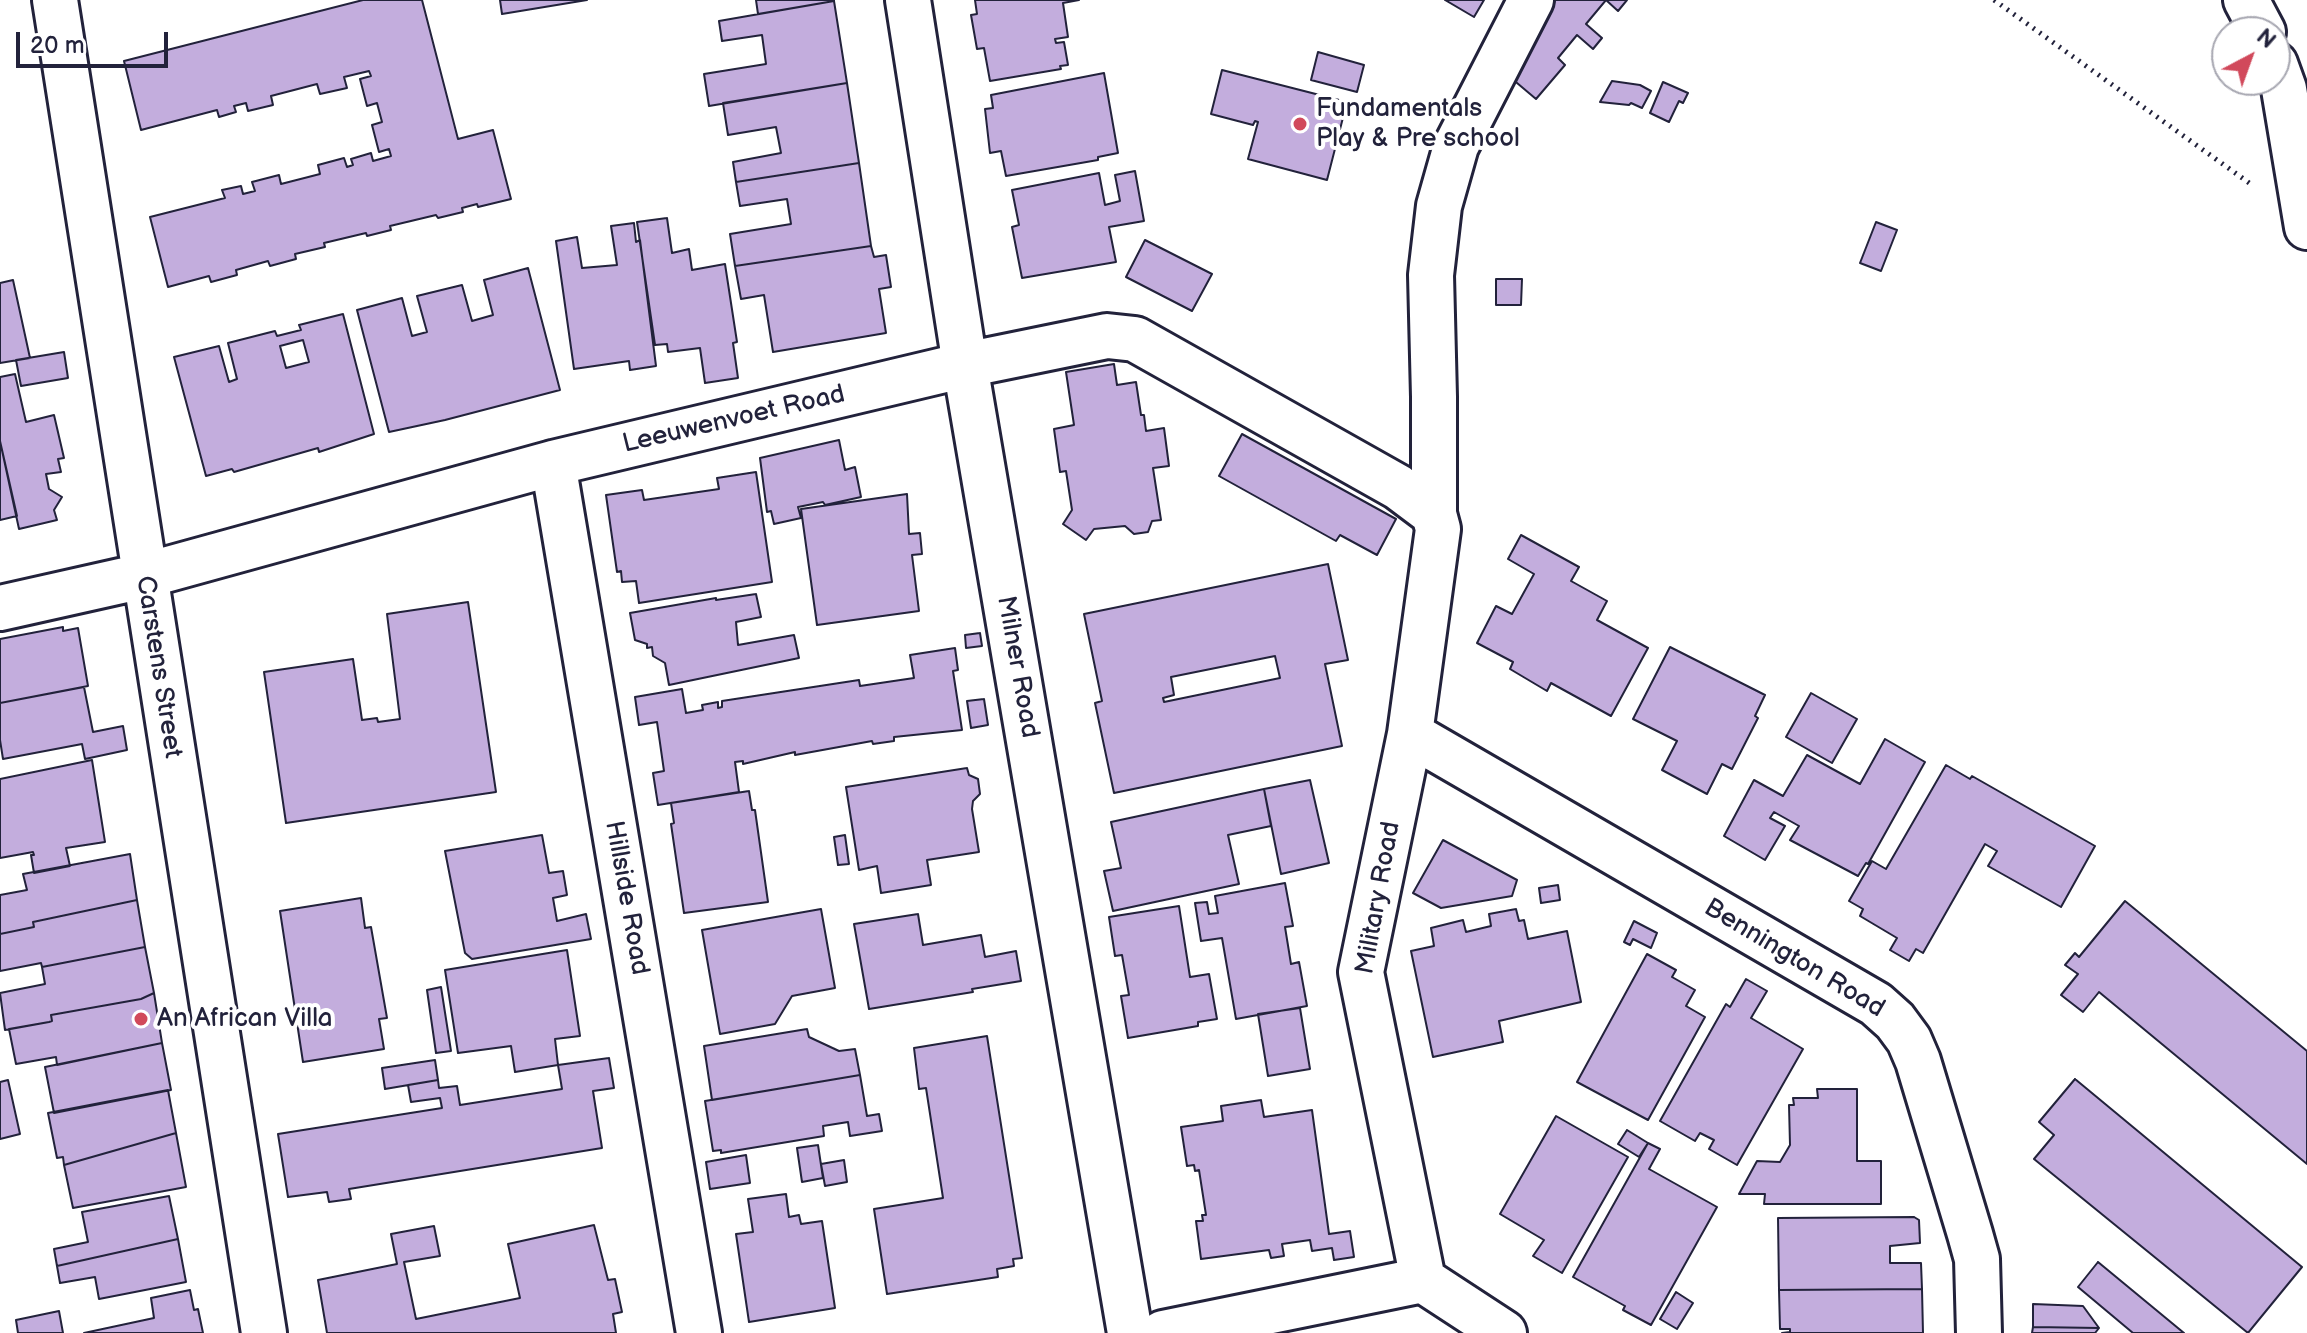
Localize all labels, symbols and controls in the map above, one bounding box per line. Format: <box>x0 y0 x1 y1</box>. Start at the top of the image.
scale bar <box>20 16 172 66</box>
north arrow <box>2211 16 2291 96</box>
text: N <box>2251 23 2281 55</box>
text: 20 m <box>30 31 85 60</box>
place label: Fundamentals Play & Pre school <box>1316 93 1520 154</box>
marker: Fundamentals Play & Pre school <box>1291 115 1309 133</box>
street label: Leeuwenvoet Road <box>620 379 848 461</box>
street label: Carstens Street <box>128 574 188 760</box>
street label: Milner Road <box>989 594 1045 740</box>
street label: Hillside Road <box>597 819 655 977</box>
street label: Military Road <box>1350 819 1408 977</box>
street label: Bennington Road <box>1698 893 1890 1025</box>
place label: An African Villa <box>157 1003 332 1035</box>
marker: An African Villa <box>132 1010 150 1028</box>

